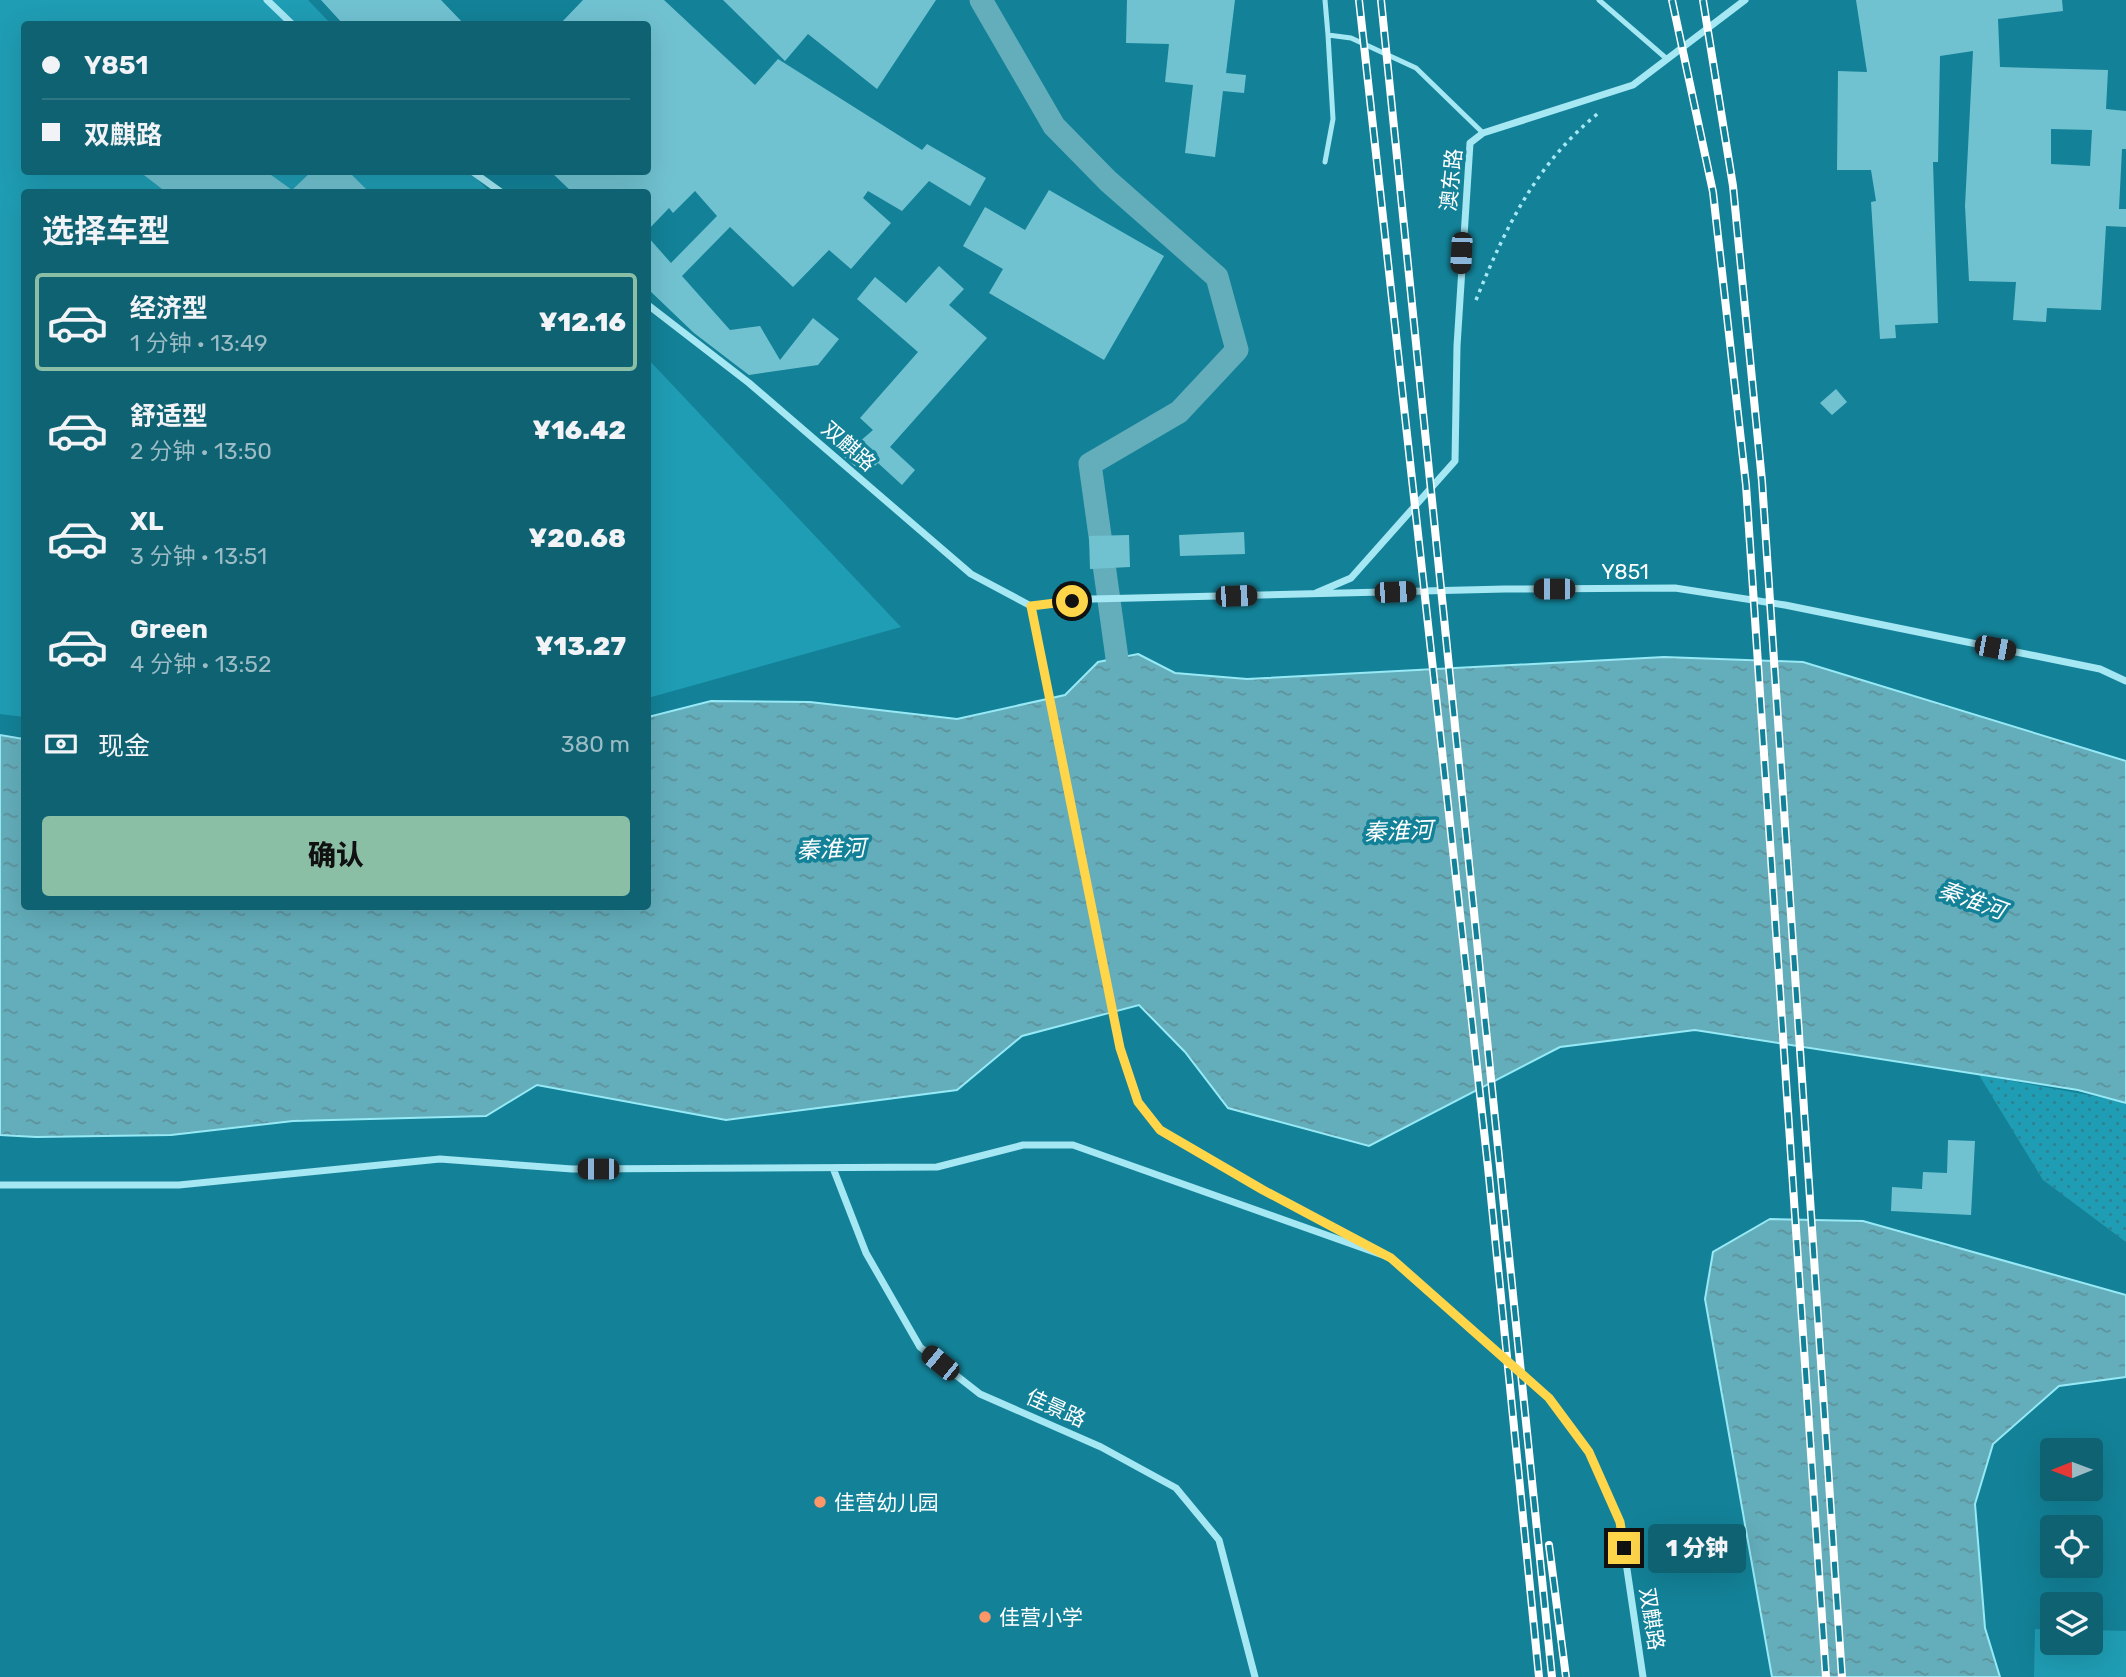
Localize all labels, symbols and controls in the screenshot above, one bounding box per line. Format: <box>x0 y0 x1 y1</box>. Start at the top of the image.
text: Y851 <box>84 50 148 81</box>
text: 双麒路 <box>84 120 162 151</box>
street label: 澳东路 <box>1435 147 1467 213</box>
text: 选择车型 <box>42 212 170 250</box>
car <box>1450 231 1473 275</box>
icon: car <box>46 291 109 354</box>
text: 经济型 <box>130 293 208 324</box>
text: ¥12.16 <box>539 307 626 338</box>
text: 1 分钟 · 13:49 <box>130 329 268 357</box>
icon: car <box>46 399 109 462</box>
text: 舒适型 <box>130 401 208 432</box>
text: ¥16.42 <box>532 415 626 446</box>
street label: 双麒路 <box>817 416 881 476</box>
text: 2 分钟 · 13:50 <box>130 437 272 465</box>
text: XL <box>130 506 163 537</box>
icon: car <box>46 507 109 570</box>
text: ¥20.68 <box>528 523 626 554</box>
text: 3 分钟 · 13:51 <box>130 542 267 570</box>
street label: Y851 <box>1601 559 1649 584</box>
car <box>1534 579 1576 600</box>
car <box>1374 581 1417 603</box>
route start <box>1056 585 1088 617</box>
car <box>1215 585 1258 607</box>
text: Green <box>130 614 208 645</box>
icon: car <box>46 615 109 678</box>
text: ¥13.27 <box>535 631 626 662</box>
car <box>1973 634 2018 662</box>
text: 4 分钟 · 13:52 <box>130 650 272 678</box>
icon: cash <box>42 725 80 763</box>
text: 380 m <box>561 730 630 758</box>
text: 现金 <box>98 731 150 762</box>
button: 确认 <box>42 816 630 896</box>
water label: 秦淮河 <box>1363 816 1437 846</box>
water label: 秦淮河 <box>796 834 870 864</box>
water label: 秦淮河 <box>1935 875 2013 926</box>
car <box>578 1159 620 1180</box>
car <box>918 1342 963 1384</box>
street label: 佳景路 <box>1022 1384 1090 1432</box>
north arrow <box>2040 1438 2104 1502</box>
map controls <box>2040 1438 2103 1655</box>
place label: 佳营幼儿园 <box>834 1490 939 1515</box>
marker: 佳营幼儿园 <box>812 1494 828 1510</box>
button: locate <box>2040 1515 2103 1578</box>
callout: 1 分钟 <box>1648 1524 1746 1572</box>
route end <box>1608 1532 1640 1564</box>
text: 1 分钟 <box>1666 1534 1728 1562</box>
street label: 双麒路 <box>1635 1586 1669 1652</box>
button: layers <box>2040 1592 2103 1655</box>
place label: 佳营小学 <box>999 1605 1083 1630</box>
marker: 佳营小学 <box>977 1609 993 1625</box>

